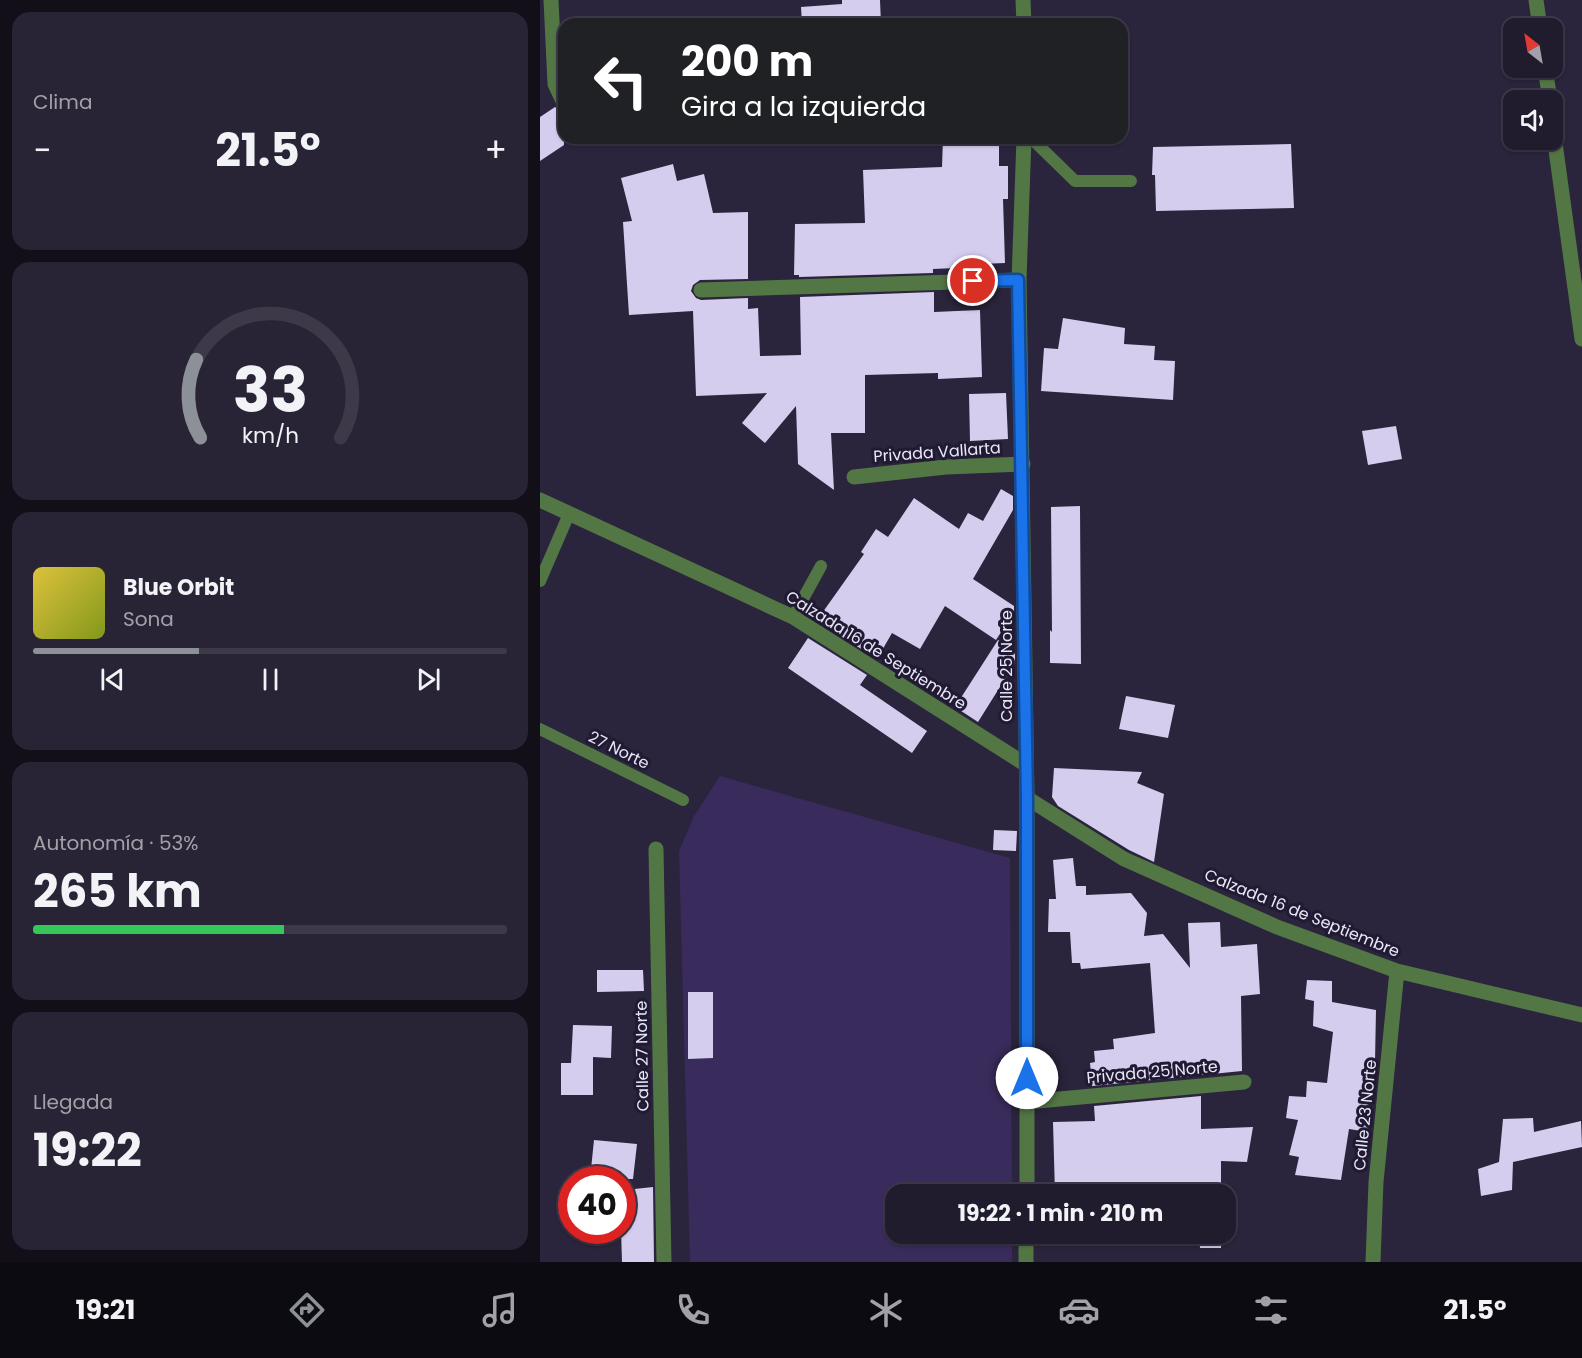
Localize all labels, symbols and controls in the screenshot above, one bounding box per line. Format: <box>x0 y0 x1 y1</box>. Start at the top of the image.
north arrow <box>1503 18 1563 78</box>
map controls <box>1503 18 1563 150</box>
text: 200 m <box>681 32 813 91</box>
icon: left <box>582 42 660 120</box>
text: Clima <box>33 88 92 116</box>
text: Gira a la izquierda <box>681 88 926 125</box>
button: sound <box>1503 90 1563 150</box>
text: 21.5° <box>215 119 321 182</box>
text: − <box>33 127 51 174</box>
text: + <box>484 127 507 174</box>
pin <box>947 255 998 306</box>
icon: arrive <box>956 264 989 297</box>
text: 33 <box>232 346 308 434</box>
text: km/h <box>241 420 299 451</box>
street label: Privada Vallarta <box>872 436 1002 468</box>
text: Blue Orbit <box>123 572 234 603</box>
street label: Calzada 16 de Septiembre <box>781 585 971 715</box>
text: Sona <box>123 605 174 633</box>
street label: Calle 25 Norte <box>995 610 1018 722</box>
icon: previous <box>96 663 129 696</box>
icon: pause <box>254 663 287 696</box>
icon: next <box>412 663 445 696</box>
street label: 27 Norte <box>585 725 654 775</box>
text: Autonomía · 53% <box>33 829 198 857</box>
text: 265 km <box>33 860 202 923</box>
street label: Calzada 16 de Septiembre <box>1201 863 1403 963</box>
street label: Calle 27 Norte <box>630 1000 654 1112</box>
position arrow <box>995 1046 1059 1110</box>
street label: Privada 25 Norte <box>1085 1055 1219 1089</box>
street label: Calle 23 Norte <box>1348 1058 1382 1172</box>
text: Llegada <box>33 1088 113 1116</box>
text: 19:22 <box>33 1119 142 1182</box>
speed limit sign: 40 <box>558 1166 636 1244</box>
text: 19:22 · 1 min · 210 m <box>958 1198 1163 1229</box>
icon: directions <box>286 1289 328 1331</box>
icon: music <box>479 1289 521 1331</box>
icon: phone <box>672 1289 714 1331</box>
icon: climate <box>865 1289 907 1331</box>
icon: car <box>1058 1289 1100 1331</box>
icon: filters <box>1250 1289 1292 1331</box>
text: 19:21 <box>75 1291 135 1328</box>
text: 21.5° <box>1443 1291 1507 1328</box>

